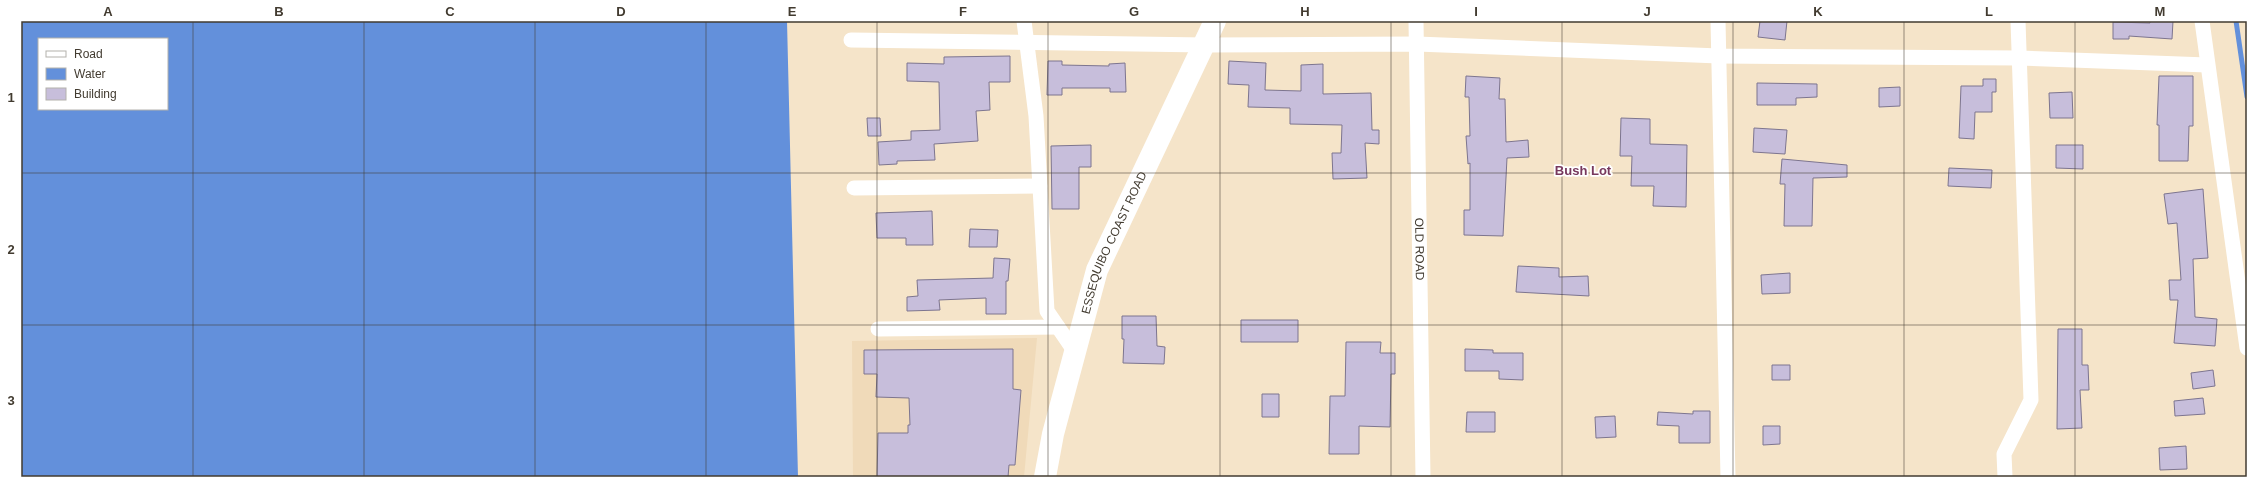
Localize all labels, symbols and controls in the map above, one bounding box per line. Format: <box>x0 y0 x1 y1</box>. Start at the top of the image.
text: A <box>103 4 113 19</box>
text: B <box>274 4 284 19</box>
text: C <box>445 4 455 19</box>
text: D <box>616 4 626 19</box>
text: E <box>788 4 797 19</box>
text: F <box>959 4 967 19</box>
text: G <box>1129 4 1139 19</box>
text: H <box>1300 4 1310 19</box>
text: I <box>1474 4 1478 19</box>
text: J <box>1643 4 1651 19</box>
text: K <box>1813 4 1823 19</box>
text: L <box>1985 4 1993 19</box>
text: M <box>2155 4 2165 19</box>
legend <box>38 38 168 110</box>
text: Road <box>74 47 103 61</box>
text: Water <box>74 67 106 81</box>
text: Building <box>74 87 117 101</box>
text: 1 <box>7 90 15 105</box>
district label: Bush Lot <box>1555 163 1612 178</box>
street label: ESSEQUIBO COAST ROAD <box>1079 169 1150 315</box>
street label: OLD ROAD <box>1412 217 1427 281</box>
text: 2 <box>7 242 15 257</box>
text: 3 <box>7 393 15 408</box>

